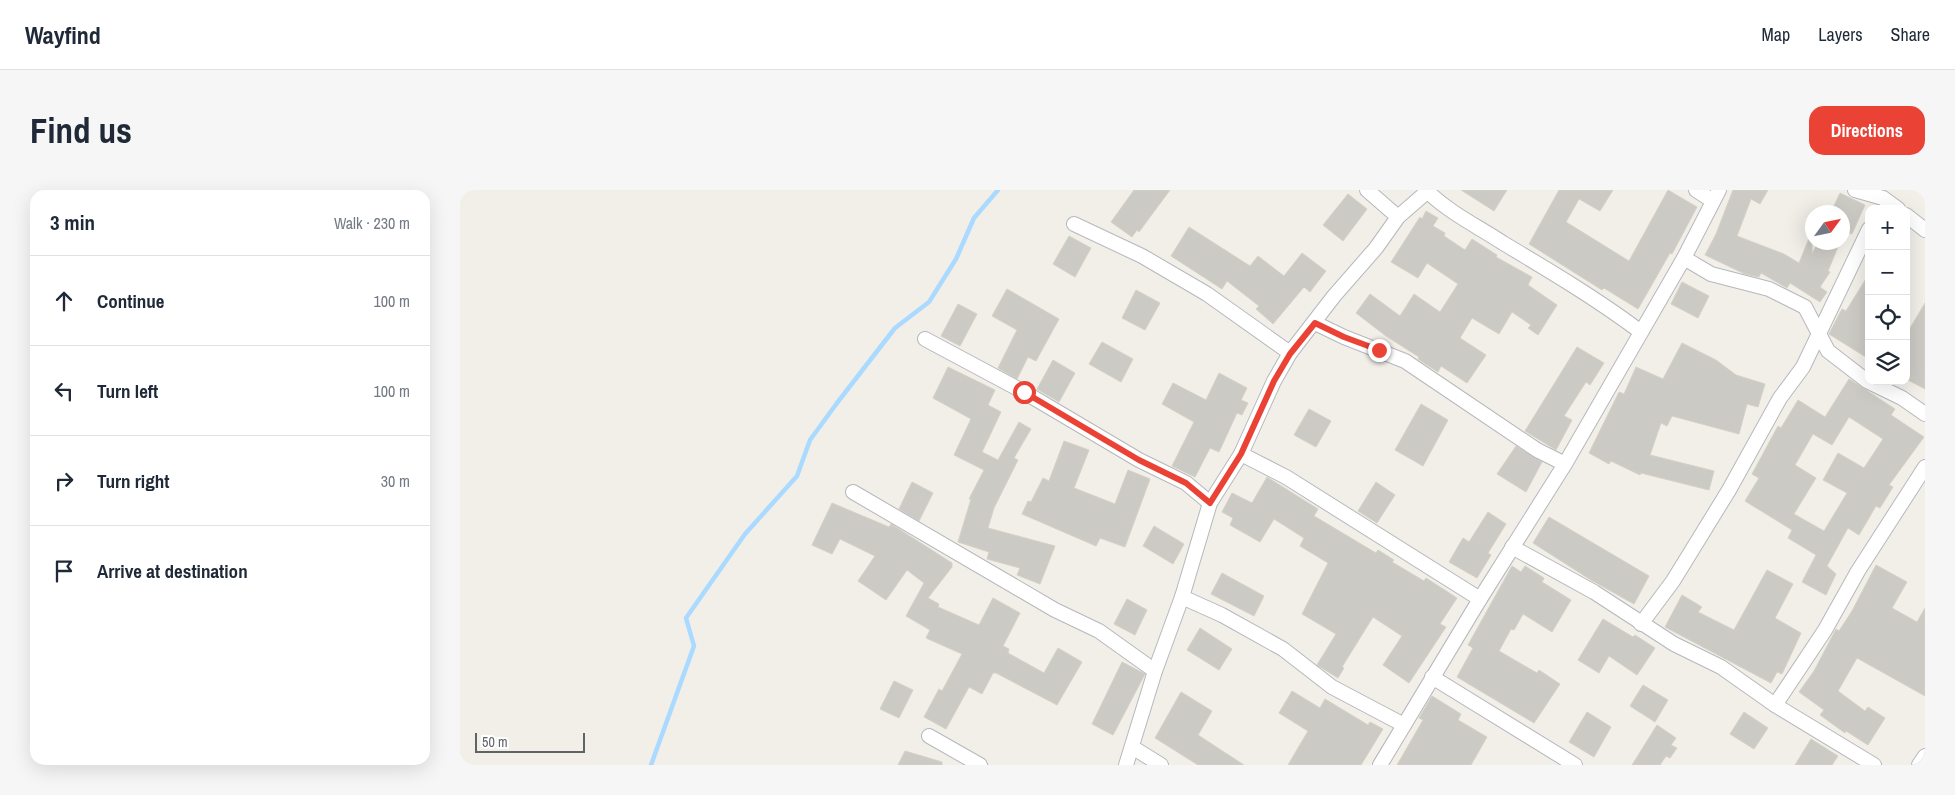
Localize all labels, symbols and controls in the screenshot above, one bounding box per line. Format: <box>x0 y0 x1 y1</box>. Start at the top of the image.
text: Wayfind <box>25 19 101 51</box>
text: Map <box>1762 22 1790 47</box>
text: Layers <box>1818 22 1863 47</box>
text: Share <box>1891 22 1930 47</box>
button: Directions <box>1809 106 1925 155</box>
text: Find us <box>30 107 132 154</box>
north arrow <box>1805 205 1850 250</box>
map controls <box>1865 205 1910 385</box>
button: + <box>1865 205 1910 250</box>
text: 3 min <box>50 208 95 237</box>
text: Walk · 230 m <box>334 212 410 234</box>
button: − <box>1865 250 1910 295</box>
icon: ahead <box>50 287 78 315</box>
text: Continue <box>97 288 165 314</box>
text: 100 m <box>374 290 410 312</box>
button: locate <box>1865 295 1910 340</box>
route end <box>1368 339 1391 362</box>
button: layers <box>1865 340 1910 385</box>
icon: left <box>50 377 78 405</box>
text: Turn left <box>97 378 158 404</box>
text: 100 m <box>374 380 410 402</box>
route start <box>1013 381 1036 404</box>
icon: right <box>50 467 78 495</box>
text: Turn right <box>97 468 169 494</box>
text: 30 m <box>381 470 410 492</box>
icon: arrive <box>50 557 78 585</box>
text: Arrive at destination <box>97 558 248 584</box>
scale bar <box>475 730 585 753</box>
text: 50 m <box>482 733 508 751</box>

